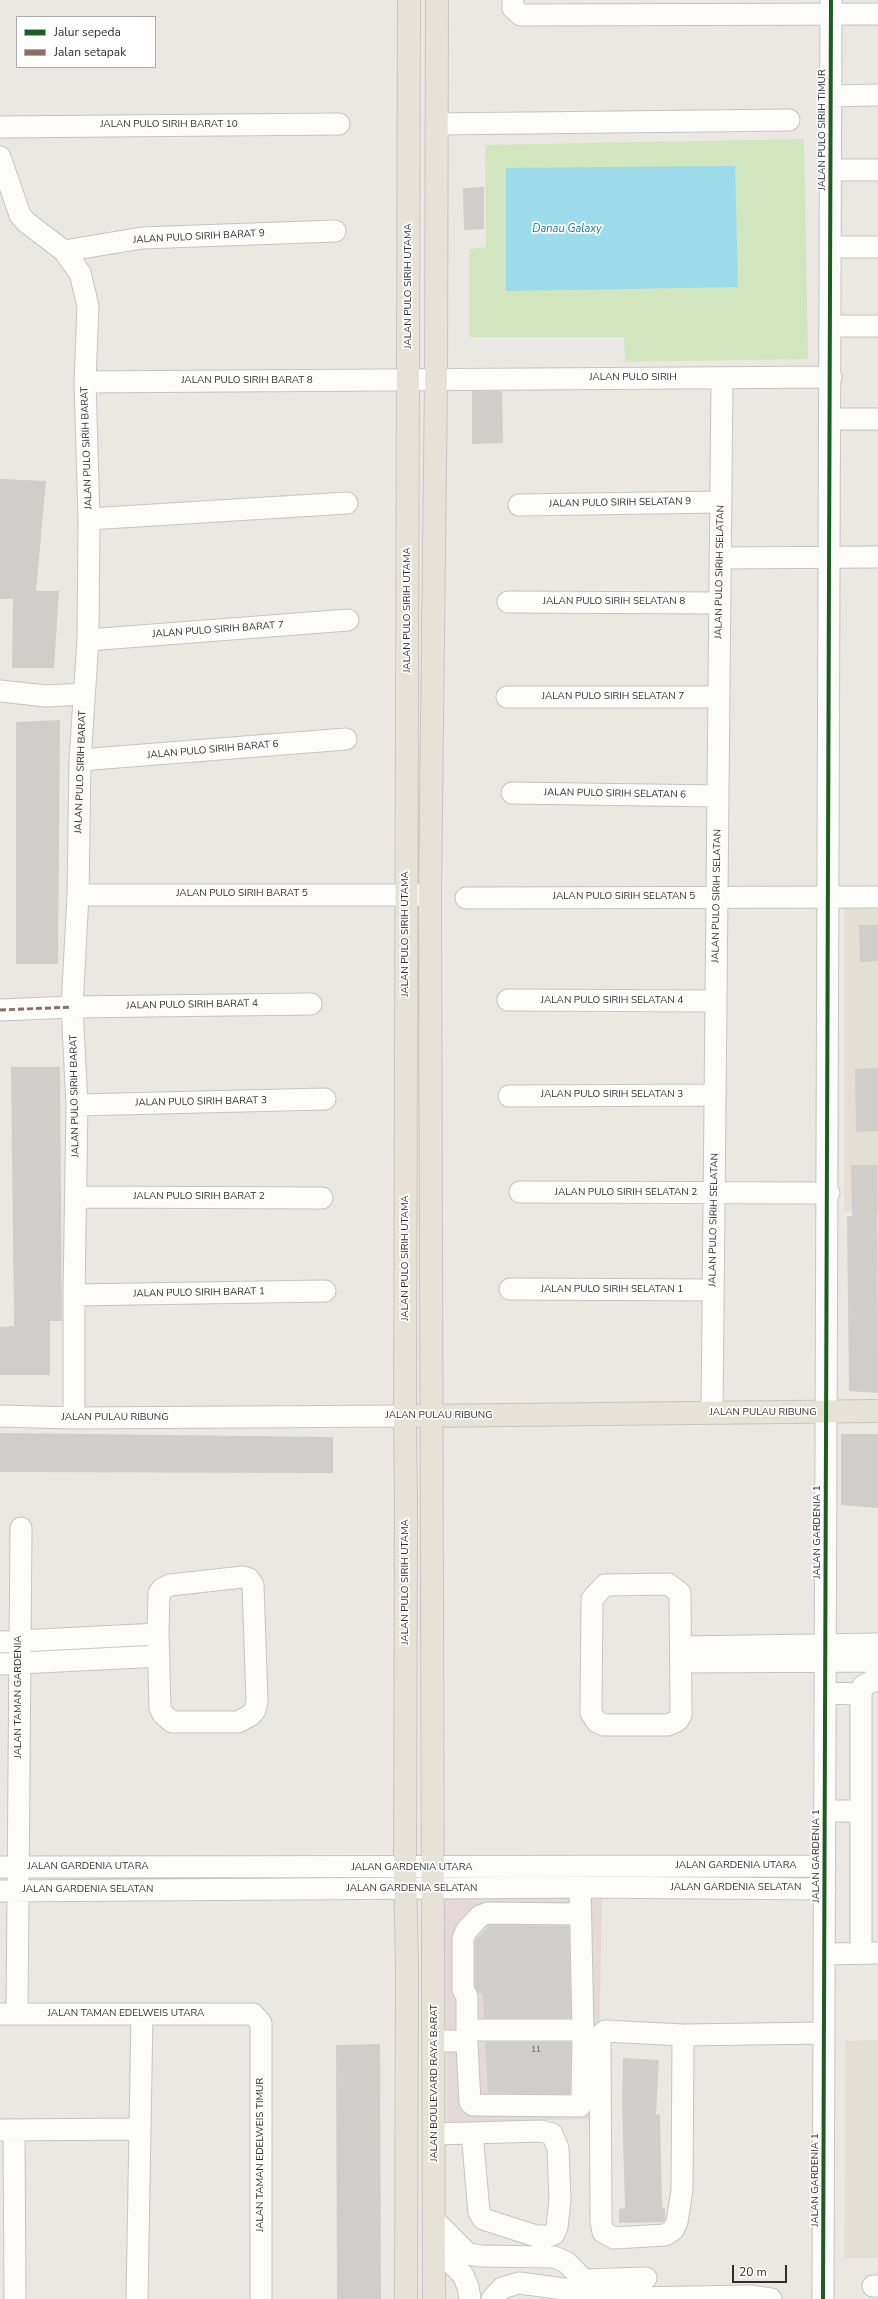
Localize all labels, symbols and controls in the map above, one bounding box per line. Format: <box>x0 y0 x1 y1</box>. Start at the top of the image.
legend <box>16 16 156 68</box>
text: Jalur sepeda <box>54 24 121 40</box>
text: Jalan setapak <box>54 44 126 60</box>
street label: JALAN PULO SIRIH TIMUR <box>817 69 829 191</box>
street label: JALAN PULO SIRIH BARAT 10 <box>100 119 238 131</box>
water label: Danau Galaxy <box>532 222 602 236</box>
street label: JALAN PULO SIRIH UTAMA <box>403 223 415 349</box>
street label: JALAN PULO SIRIH BARAT 9 <box>133 228 265 246</box>
street label: JALAN PULO SIRIH <box>589 372 677 384</box>
street label: JALAN PULO SIRIH BARAT 8 <box>181 375 313 387</box>
street label: JALAN PULO SIRIH BARAT <box>79 386 95 510</box>
street label: JALAN PULO SIRIH SELATAN 9 <box>549 496 691 510</box>
street label: JALAN PULO SIRIH SELATAN <box>713 505 727 639</box>
street label: JALAN PULO SIRIH UTAMA <box>402 547 414 673</box>
street label: JALAN PULO SIRIH SELATAN 8 <box>543 596 685 608</box>
street label: JALAN PULO SIRIH BARAT 7 <box>152 619 284 641</box>
street label: JALAN PULO SIRIH SELATAN 7 <box>542 691 684 703</box>
street label: JALAN PULO SIRIH BARAT <box>73 710 89 834</box>
street label: JALAN PULO SIRIH BARAT 6 <box>147 738 279 762</box>
street label: JALAN PULO SIRIH SELATAN 6 <box>544 787 686 801</box>
street label: JALAN PULO SIRIH SELATAN <box>710 829 724 963</box>
street label: JALAN PULO SIRIH UTAMA <box>400 871 412 997</box>
street label: JALAN PULO SIRIH BARAT 5 <box>176 888 308 900</box>
street label: JALAN PULO SIRIH SELATAN 5 <box>553 891 695 903</box>
street label: JALAN PULO SIRIH SELATAN 4 <box>541 995 683 1007</box>
street label: JALAN PULO SIRIH BARAT 4 <box>126 998 258 1012</box>
street label: JALAN PULO SIRIH BARAT <box>68 1034 82 1158</box>
street label: JALAN PULO SIRIH SELATAN 3 <box>541 1089 683 1101</box>
street label: JALAN PULO SIRIH BARAT 3 <box>135 1095 267 1109</box>
street label: JALAN PULO SIRIH SELATAN <box>707 1153 721 1287</box>
street label: JALAN PULO SIRIH SELATAN 2 <box>555 1187 697 1199</box>
street label: JALAN PULO SIRIH BARAT 2 <box>133 1191 265 1203</box>
street label: JALAN PULO SIRIH UTAMA <box>400 1195 412 1321</box>
street label: JALAN PULO SIRIH SELATAN 1 <box>541 1284 683 1296</box>
street label: JALAN PULO SIRIH BARAT 1 <box>133 1286 265 1300</box>
street label: JALAN PULAU RIBUNG <box>710 1407 816 1419</box>
street label: JALAN PULAU RIBUNG <box>386 1410 492 1422</box>
street label: JALAN PULAU RIBUNG <box>62 1412 168 1424</box>
street label: JALAN GARDENIA 1 <box>812 1485 824 1579</box>
street label: JALAN PULO SIRIH UTAMA <box>400 1519 412 1645</box>
street label: JALAN TAMAN GARDENIA <box>13 1635 25 1759</box>
street label: JALAN GARDENIA 1 <box>811 1809 823 1903</box>
street label: JALAN GARDENIA UTARA <box>675 1860 797 1872</box>
street label: JALAN GARDENIA UTARA <box>27 1861 149 1873</box>
street label: JALAN GARDENIA UTARA <box>351 1862 473 1874</box>
street label: JALAN GARDENIA SELATAN <box>670 1882 802 1894</box>
street label: JALAN GARDENIA SELATAN <box>346 1883 478 1895</box>
street label: JALAN GARDENIA SELATAN <box>22 1884 154 1896</box>
street label: JALAN BOULEVARD RAYA BARAT <box>429 2004 441 2162</box>
street label: JALAN TAMAN EDELWEIS UTARA <box>48 2008 204 2020</box>
house number: 11 <box>531 2045 541 2055</box>
street label: JALAN TAMAN EDELWEIS TIMUR <box>255 2078 267 2232</box>
street label: JALAN GARDENIA 1 <box>810 2133 822 2227</box>
scale bar <box>734 2257 789 2283</box>
text: 20 m <box>739 2264 767 2280</box>

